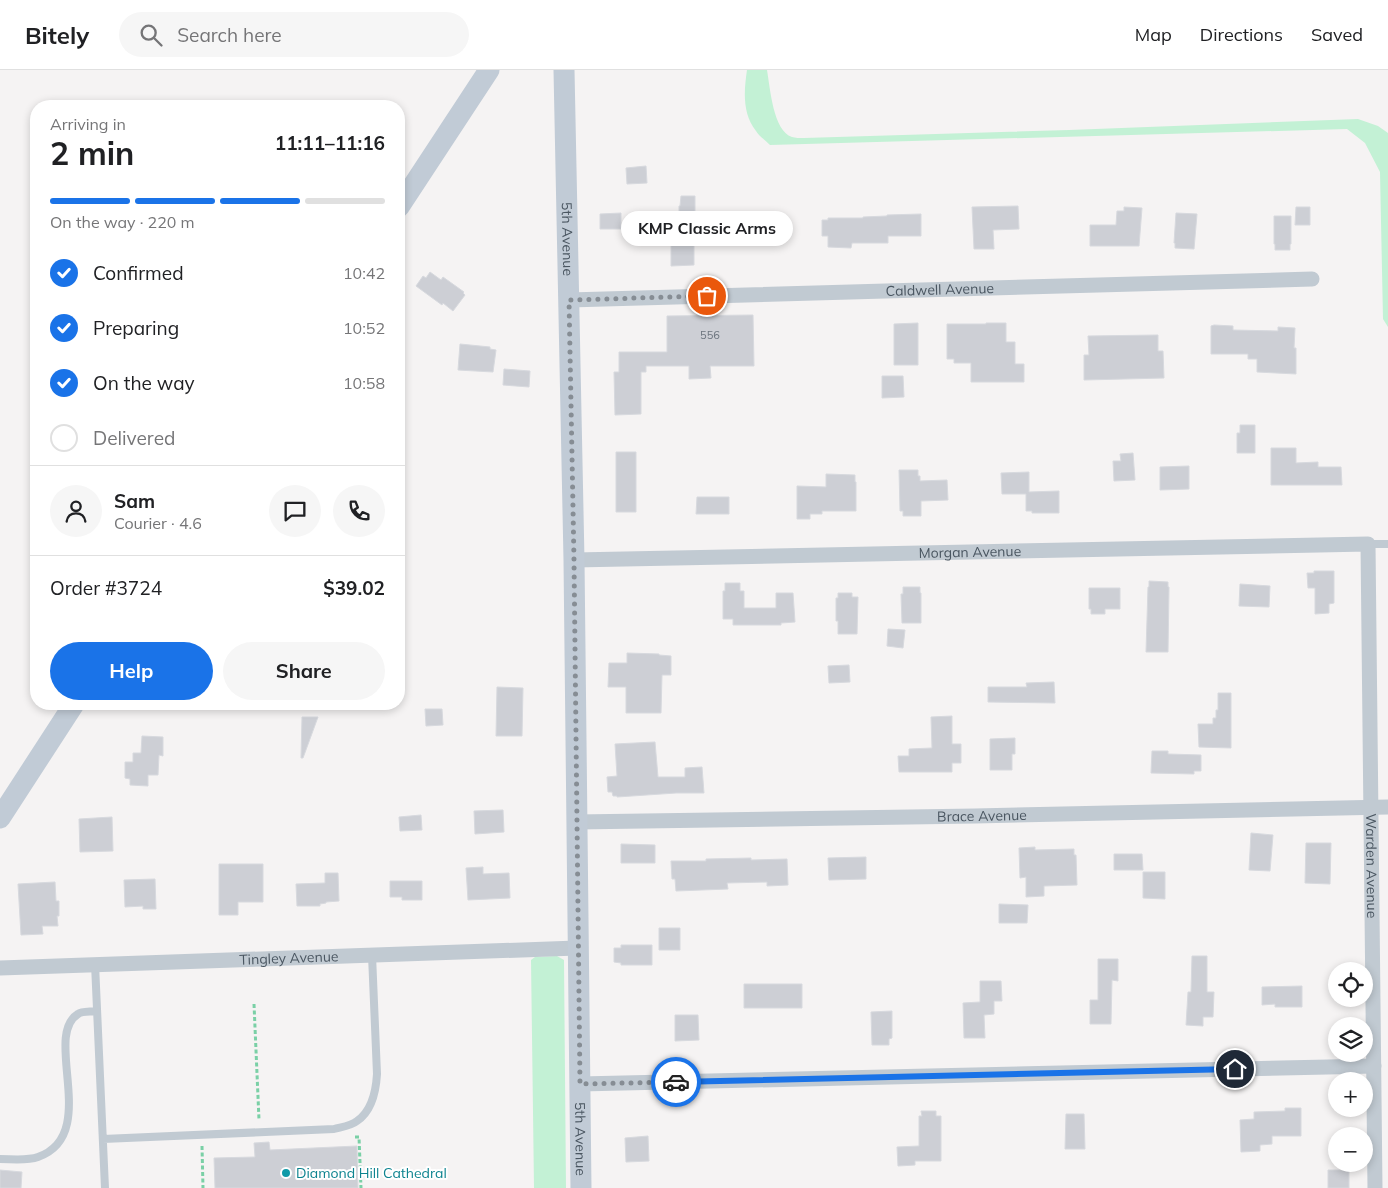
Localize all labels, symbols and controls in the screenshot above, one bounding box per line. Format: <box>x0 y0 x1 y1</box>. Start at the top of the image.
search box <box>119 12 469 57</box>
text: Bitely <box>25 20 89 50</box>
icon: search <box>137 21 165 49</box>
text: Search here <box>177 23 282 47</box>
text: Map <box>1135 23 1172 46</box>
text: Directions <box>1200 23 1283 46</box>
text: Saved <box>1311 23 1363 46</box>
text: Arriving in <box>50 114 126 134</box>
text: 11:11–11:16 <box>275 131 385 155</box>
text: 2 min <box>50 133 134 173</box>
street label: 5th Avenue <box>558 202 577 276</box>
callout: KMP Classic Arms <box>621 211 793 246</box>
text: On the way · 220 m <box>50 212 195 232</box>
text: KMP Classic Arms <box>638 218 776 238</box>
icon: check <box>50 259 78 287</box>
text: Confirmed <box>93 261 184 285</box>
text: 10:42 <box>343 263 385 283</box>
pin <box>686 275 728 317</box>
street label: Caldwell Avenue <box>885 279 994 300</box>
icon: bag <box>693 282 721 310</box>
icon: check <box>50 314 78 342</box>
text: Preparing <box>93 316 179 340</box>
text: 10:52 <box>343 318 385 338</box>
house number: 556 <box>700 328 720 342</box>
icon: check <box>50 369 78 397</box>
text: On the way <box>93 371 195 395</box>
text: 10:58 <box>343 373 385 393</box>
text: Delivered <box>93 426 175 450</box>
button: person <box>50 485 102 537</box>
button: chat <box>269 485 321 537</box>
button: phone <box>333 485 385 537</box>
text: Sam <box>114 489 155 513</box>
text: Courier · 4.6 <box>114 513 202 533</box>
street label: Morgan Avenue <box>918 542 1021 562</box>
text: Order #3724 <box>50 576 162 600</box>
text: $39.02 <box>323 576 385 600</box>
button: Help <box>50 642 213 700</box>
button: Share <box>223 642 385 700</box>
street label: Brace Avenue <box>937 806 1027 826</box>
street label: Warden Avenue <box>1362 813 1381 918</box>
street label: Tingley Avenue <box>239 947 339 969</box>
map controls <box>1328 962 1373 1172</box>
button: locate <box>1328 962 1373 1007</box>
button: layers <box>1328 1017 1373 1062</box>
pin <box>1214 1048 1256 1090</box>
icon: home <box>1221 1055 1249 1083</box>
courier <box>651 1057 701 1107</box>
icon: car <box>662 1068 690 1096</box>
button: + <box>1328 1072 1373 1117</box>
street label: 5th Avenue <box>571 1102 590 1176</box>
button: − <box>1328 1127 1373 1172</box>
place label: Diamond Hill Cathedral <box>296 1164 447 1182</box>
marker: Diamond Hill Cathedral <box>280 1167 292 1179</box>

